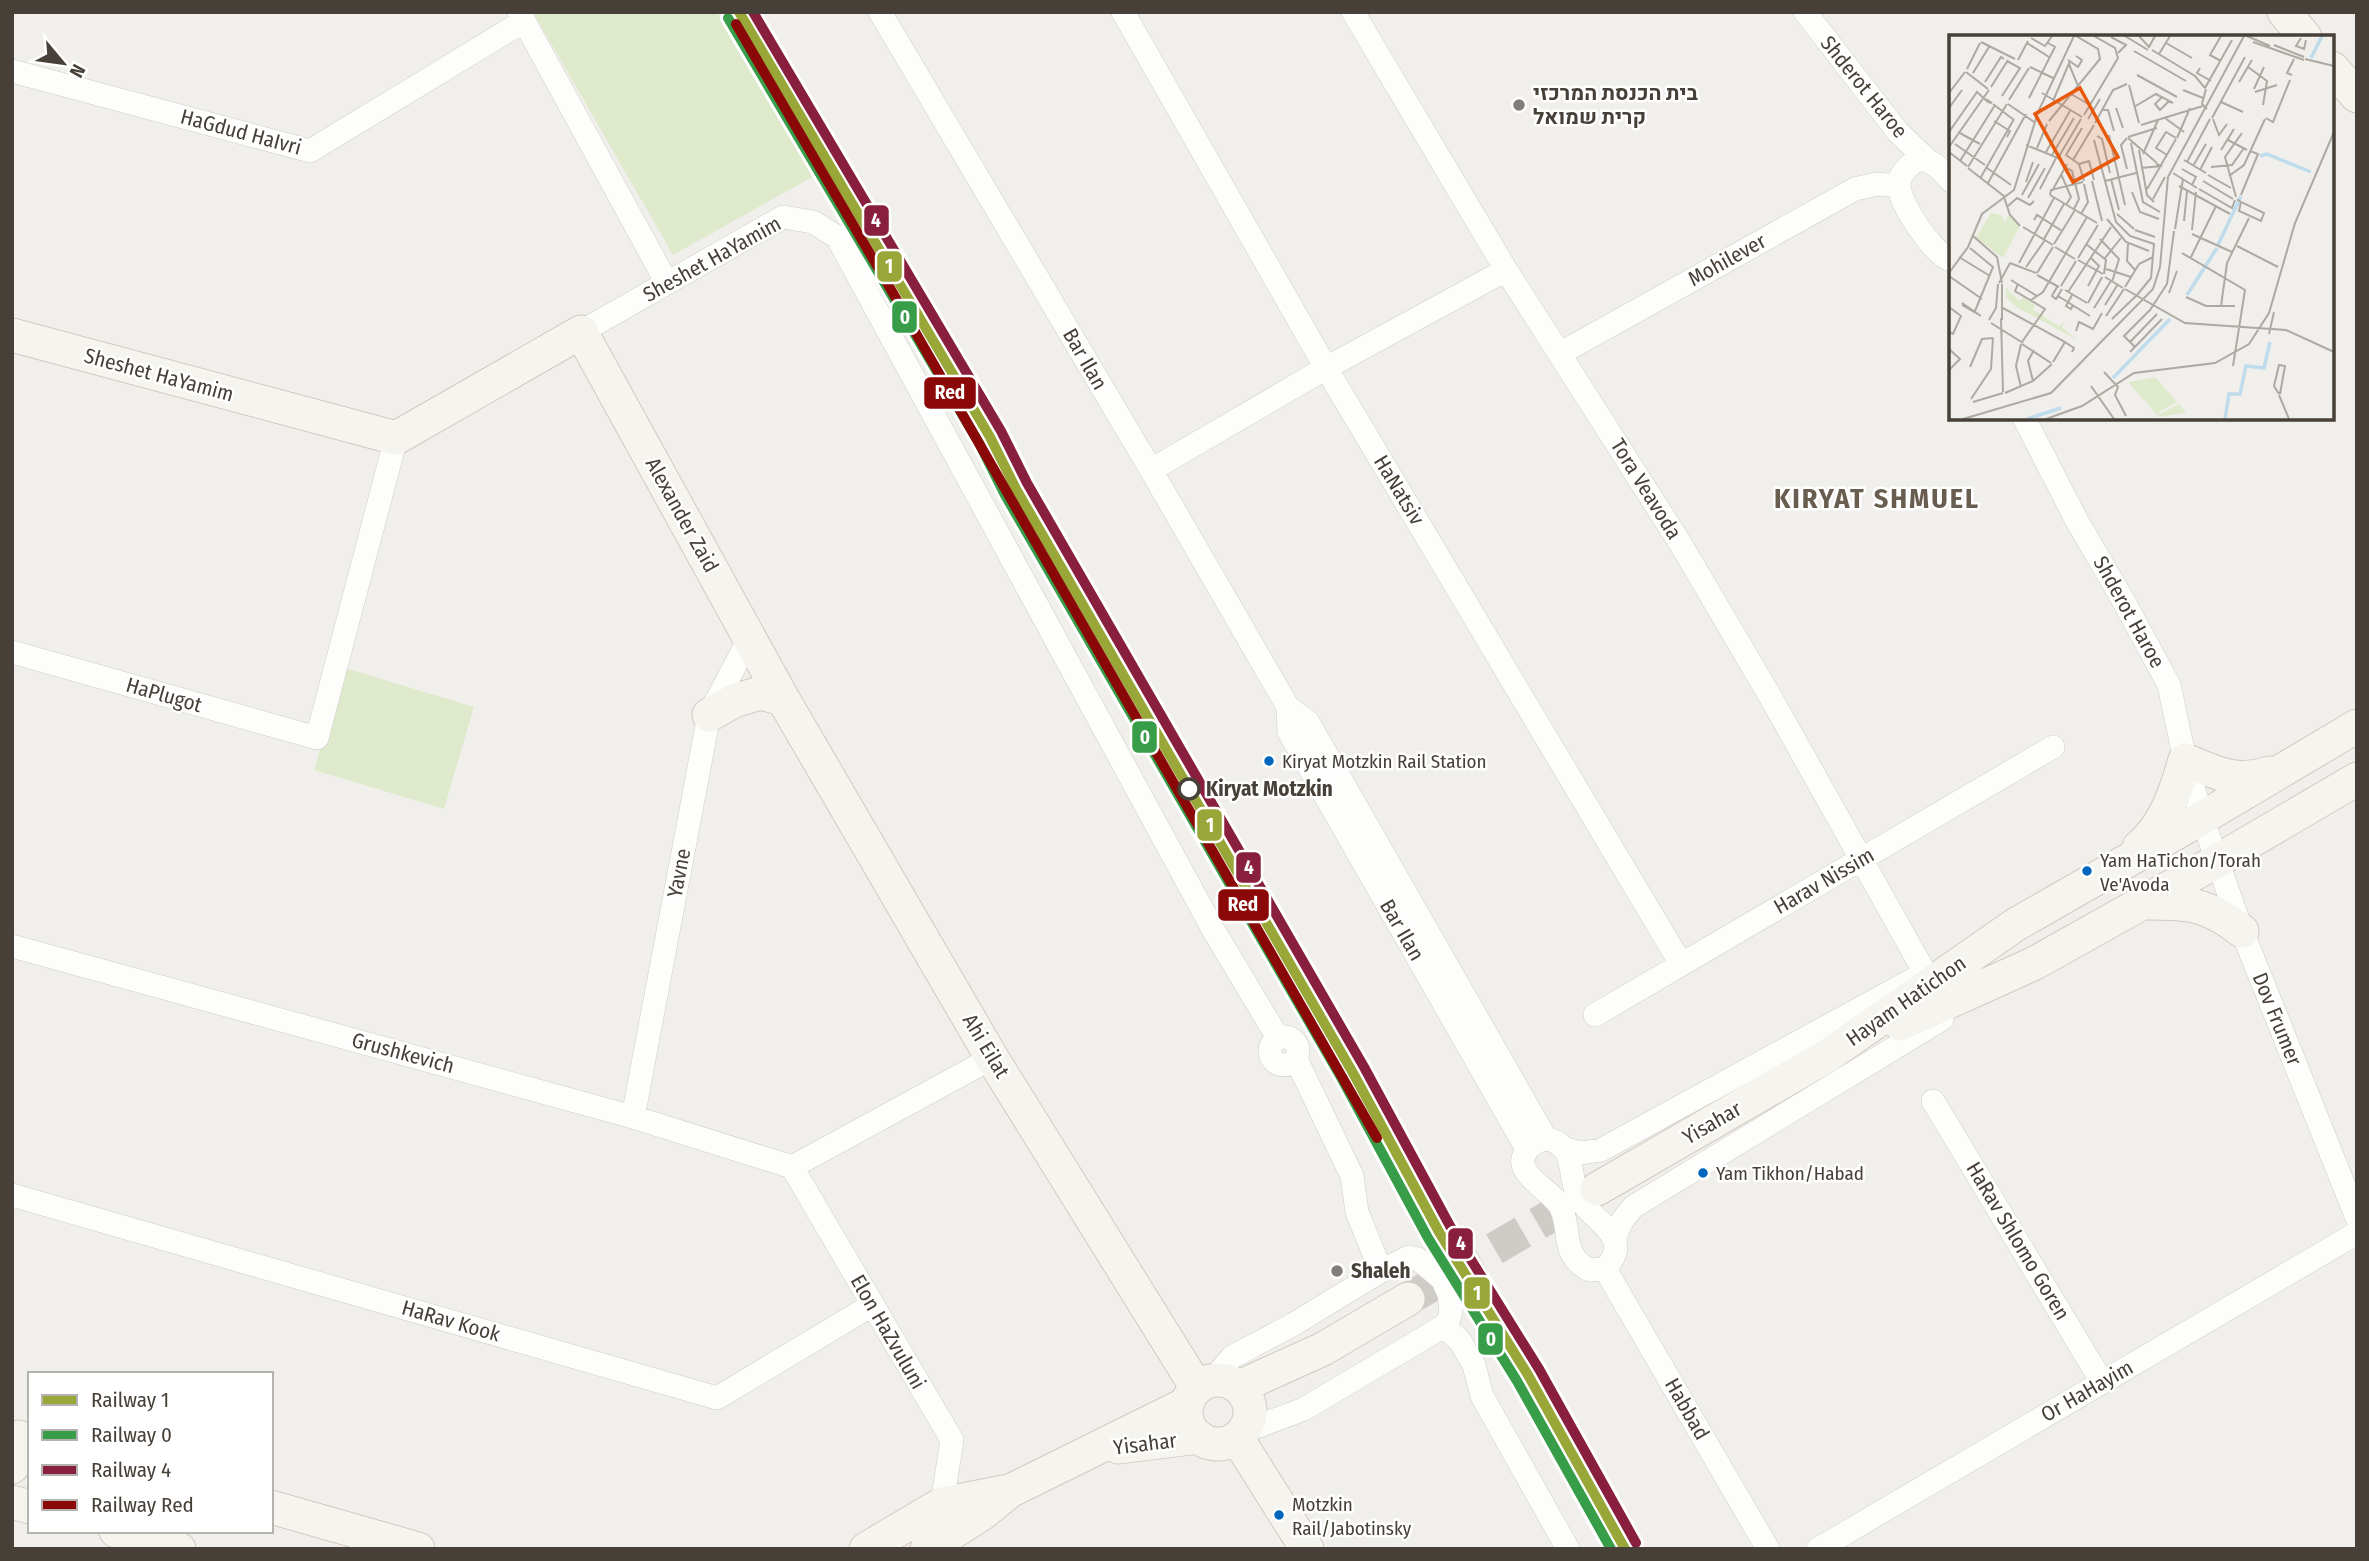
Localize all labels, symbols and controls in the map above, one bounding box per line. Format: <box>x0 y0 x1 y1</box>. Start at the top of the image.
north arrow <box>28 28 98 98</box>
street label: Shderot Haroe <box>1815 31 1913 143</box>
inset map <box>1949 35 2334 420</box>
text: N <box>65 60 90 82</box>
place label: בית הכנסת המרכזי קרית שמואל <box>1533 80 1699 130</box>
marker: בית הכנסת המרכזי קרית שמואל <box>1511 97 1527 113</box>
street label: HaGdud HaIvri <box>178 103 304 161</box>
line badge: 4 <box>863 204 890 237</box>
text: 4 <box>871 209 881 232</box>
street label: Sheshet HaYamim <box>638 210 786 308</box>
street label: Mohilever <box>1684 228 1771 292</box>
line badge: 1 <box>876 250 903 283</box>
text: 1 <box>885 255 893 278</box>
line badge: 0 <box>891 300 918 334</box>
text: 0 <box>900 306 910 329</box>
street label: Bar Ilan <box>1057 324 1113 394</box>
street label: Sheshet HaYamim <box>81 343 237 407</box>
line badge: Red <box>923 376 977 410</box>
text: Red <box>935 381 965 404</box>
street label: Tora Veavoda <box>1605 434 1687 544</box>
street label: HaNatsiv <box>1368 451 1430 530</box>
street label: Alexander Zaid <box>640 453 724 577</box>
district label: KIRYAT SHMUEL <box>1774 482 1980 515</box>
street label: Shderot Haroe <box>2088 552 2170 672</box>
street label: HaPlugot <box>123 672 205 718</box>
line badge: 0 <box>1131 720 1158 754</box>
text: 0 <box>1140 726 1150 749</box>
place label: Kiryat Motzkin Rail Station <box>1282 750 1487 773</box>
marker: Kiryat Motzkin Rail Station <box>1262 754 1276 768</box>
place label: Kiryat Motzkin <box>1206 776 1333 802</box>
marker: Kiryat Motzkin <box>1178 778 1200 800</box>
line badge: 1 <box>1196 808 1223 842</box>
text: 1 <box>1206 814 1214 837</box>
street label: Harav Nissim <box>1769 842 1879 920</box>
street label: Yavne <box>662 846 696 900</box>
place label: Yam HaTichon/Torah Ve'Avoda <box>2100 849 2261 896</box>
line badge: 4 <box>1235 851 1262 884</box>
text: 4 <box>1244 856 1254 879</box>
marker: Yam HaTichon/Torah Ve'Avoda <box>2080 864 2094 878</box>
line badge: Red <box>1217 888 1270 922</box>
text: Red <box>1228 893 1258 916</box>
street label: Bar Ilan <box>1374 895 1430 965</box>
street label: Hayam Hatichon <box>1841 950 1971 1052</box>
street label: Dov Frumer <box>2247 969 2308 1070</box>
street label: Ahi Eilat <box>957 1009 1015 1083</box>
street label: Grushkevich <box>349 1027 457 1079</box>
street label: Yisahar <box>1678 1096 1747 1150</box>
street label: HaRav Shlomo Goren <box>1961 1157 2075 1325</box>
place label: Yam Tikhon/Habad <box>1716 1162 1864 1185</box>
marker: Yam Tikhon/Habad <box>1696 1166 1710 1180</box>
line badge: 4 <box>1447 1227 1474 1260</box>
text: 4 <box>1456 1232 1466 1255</box>
place label: Shaleh <box>1351 1258 1410 1284</box>
marker: Shaleh <box>1329 1263 1345 1279</box>
street label: Elon HaZvuluni <box>845 1270 931 1394</box>
line badge: 1 <box>1463 1276 1491 1310</box>
text: 1 <box>1473 1282 1481 1305</box>
street label: HaRav Kook <box>399 1295 503 1348</box>
line badge: 0 <box>1477 1322 1504 1356</box>
text: 0 <box>1486 1328 1496 1351</box>
street label: Or HaHayim <box>2036 1354 2138 1428</box>
legend <box>28 1372 273 1533</box>
street label: Habbad <box>1659 1374 1715 1444</box>
text: Railway 1 <box>91 1387 169 1413</box>
text: Railway 0 <box>91 1422 172 1448</box>
street label: Yisahar <box>1112 1427 1179 1461</box>
text: Railway 4 <box>91 1457 171 1483</box>
text: Railway Red <box>91 1492 194 1518</box>
place label: Motzkin Rail/Jabotinsky <box>1292 1493 1412 1540</box>
marker: Motzkin Rail/Jabotinsky <box>1272 1508 1286 1522</box>

